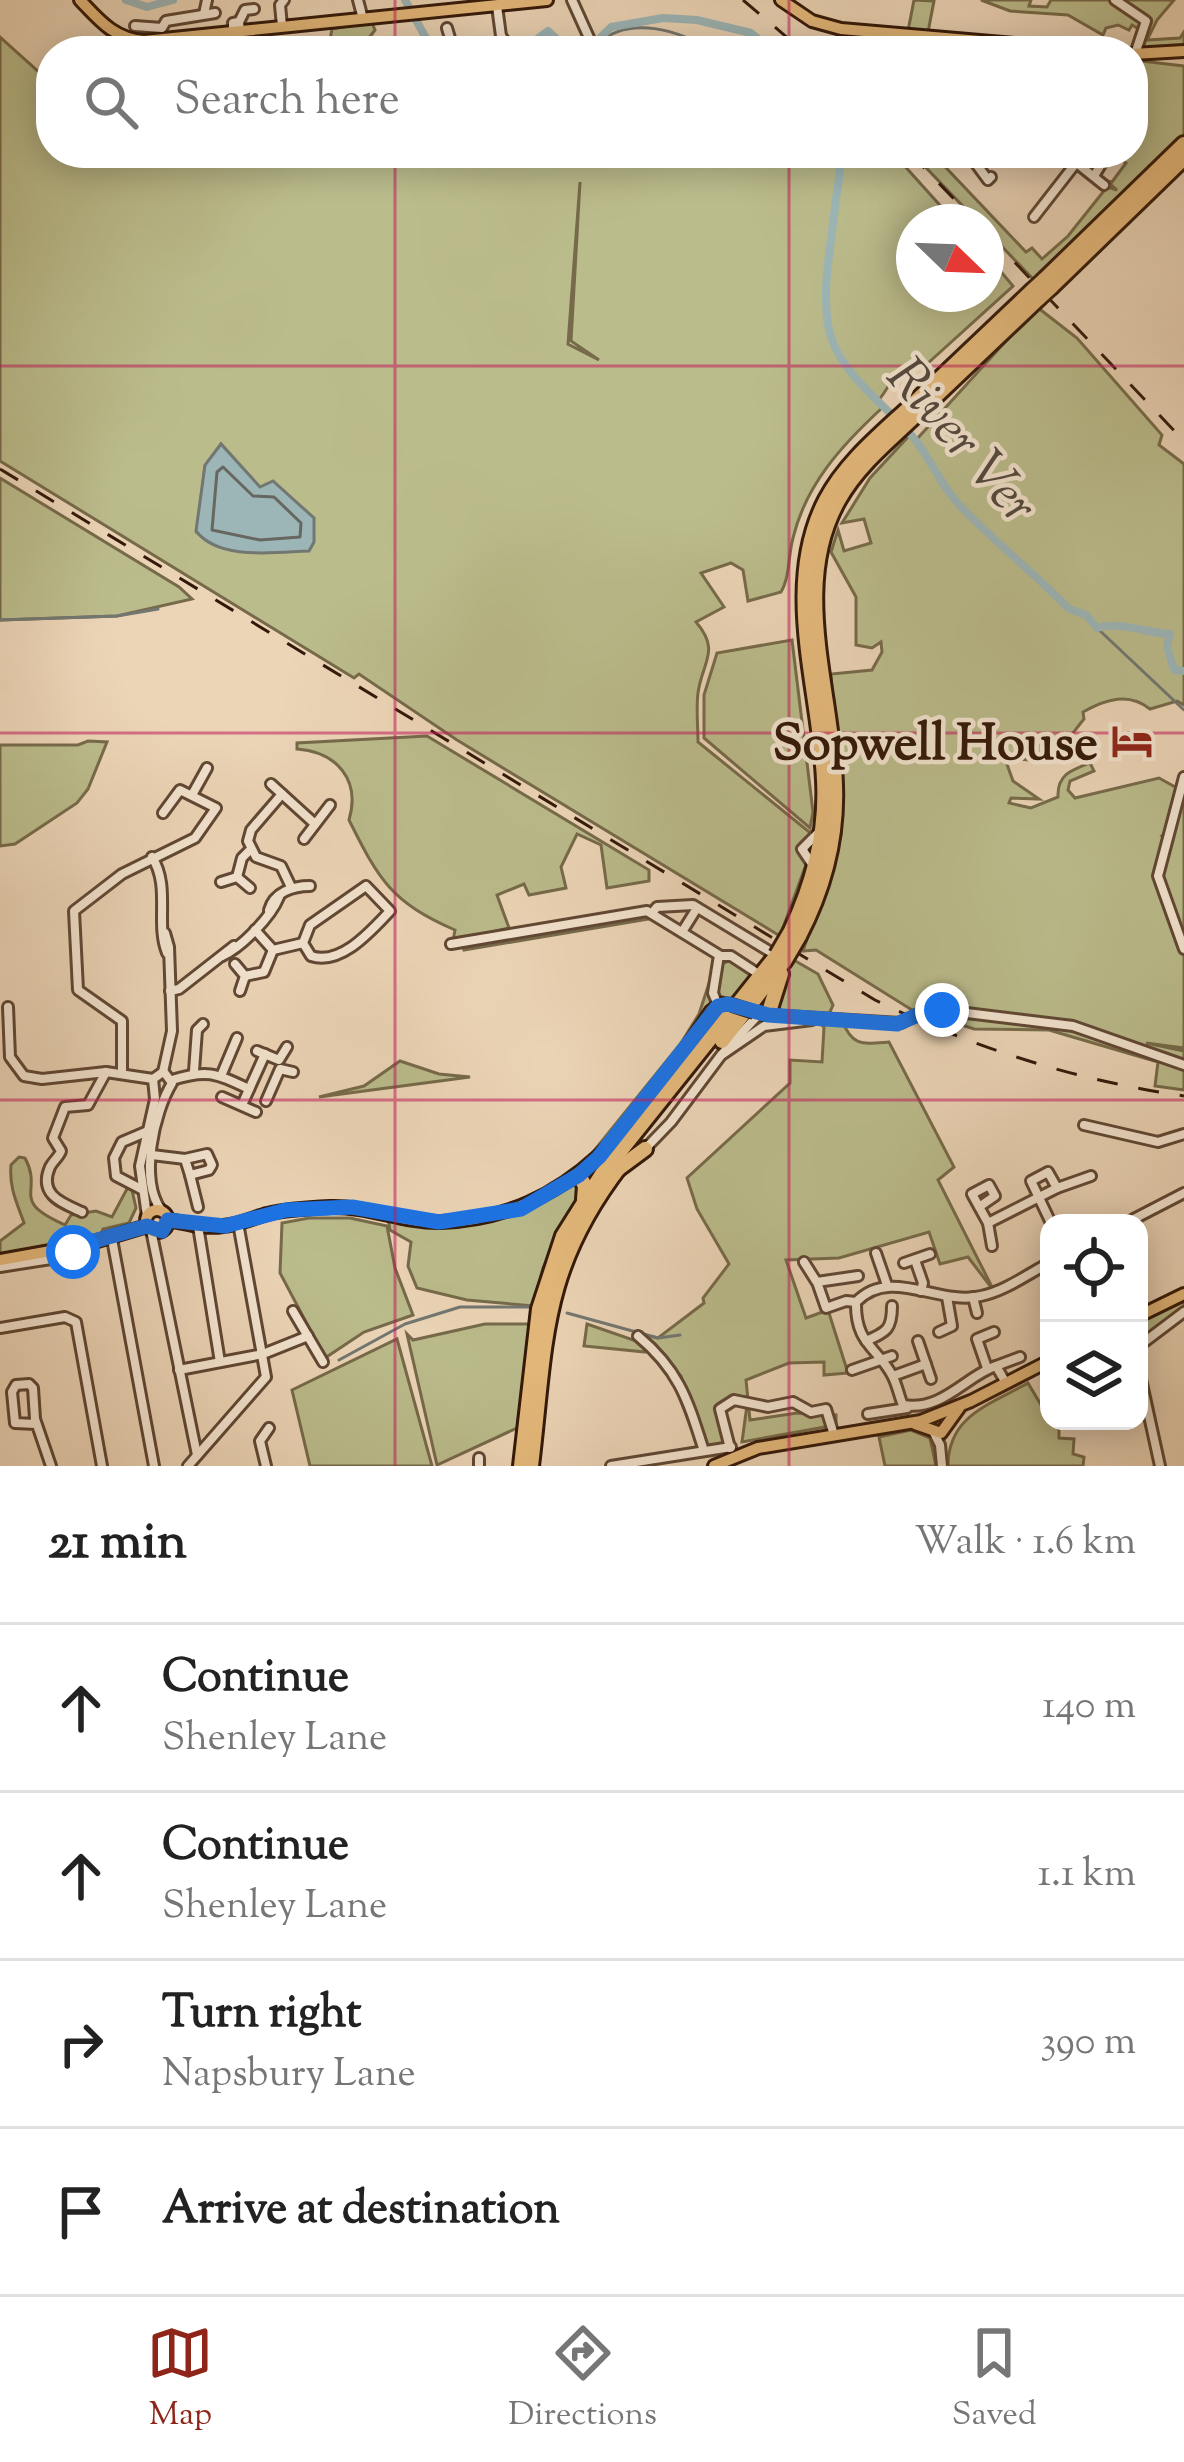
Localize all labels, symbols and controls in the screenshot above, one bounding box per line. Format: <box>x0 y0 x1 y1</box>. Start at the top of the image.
search box <box>36 36 1148 168</box>
icon: search <box>78 69 144 135</box>
text: Search here <box>174 70 400 135</box>
north arrow <box>896 204 1004 312</box>
water label: River Ver <box>865 343 1054 543</box>
place label: Sopwell House <box>772 710 1098 783</box>
hotel icon: Sopwell House <box>1109 718 1155 764</box>
route end <box>915 983 969 1037</box>
map controls <box>1040 1214 1148 1430</box>
button: locate <box>1040 1214 1148 1322</box>
route start <box>46 1225 100 1279</box>
button: layers <box>1040 1322 1148 1430</box>
text: 21 min <box>48 1508 187 1581</box>
text: Walk · 1.6 km <box>915 1516 1136 1572</box>
text: Continue <box>162 1647 349 1712</box>
icon: ahead <box>48 1675 114 1741</box>
text: 140 m <box>1042 1680 1136 1736</box>
text: Shenley Lane <box>162 1712 387 1768</box>
text: Continue <box>162 1815 349 1880</box>
icon: ahead <box>48 1843 114 1909</box>
text: 1.1 km <box>1038 1848 1136 1904</box>
text: Shenley Lane <box>162 1880 387 1936</box>
text: Turn right <box>162 1983 361 2048</box>
icon: right <box>48 2011 114 2077</box>
text: 390 m <box>1040 2016 1136 2072</box>
text: Napsbury Lane <box>162 2048 416 2104</box>
icon: arrive <box>48 2179 114 2245</box>
text: Arrive at destination <box>162 2179 560 2244</box>
tab: Map <box>147 2320 213 2440</box>
tab: Directions <box>508 2320 657 2440</box>
tab: Saved <box>952 2320 1037 2440</box>

